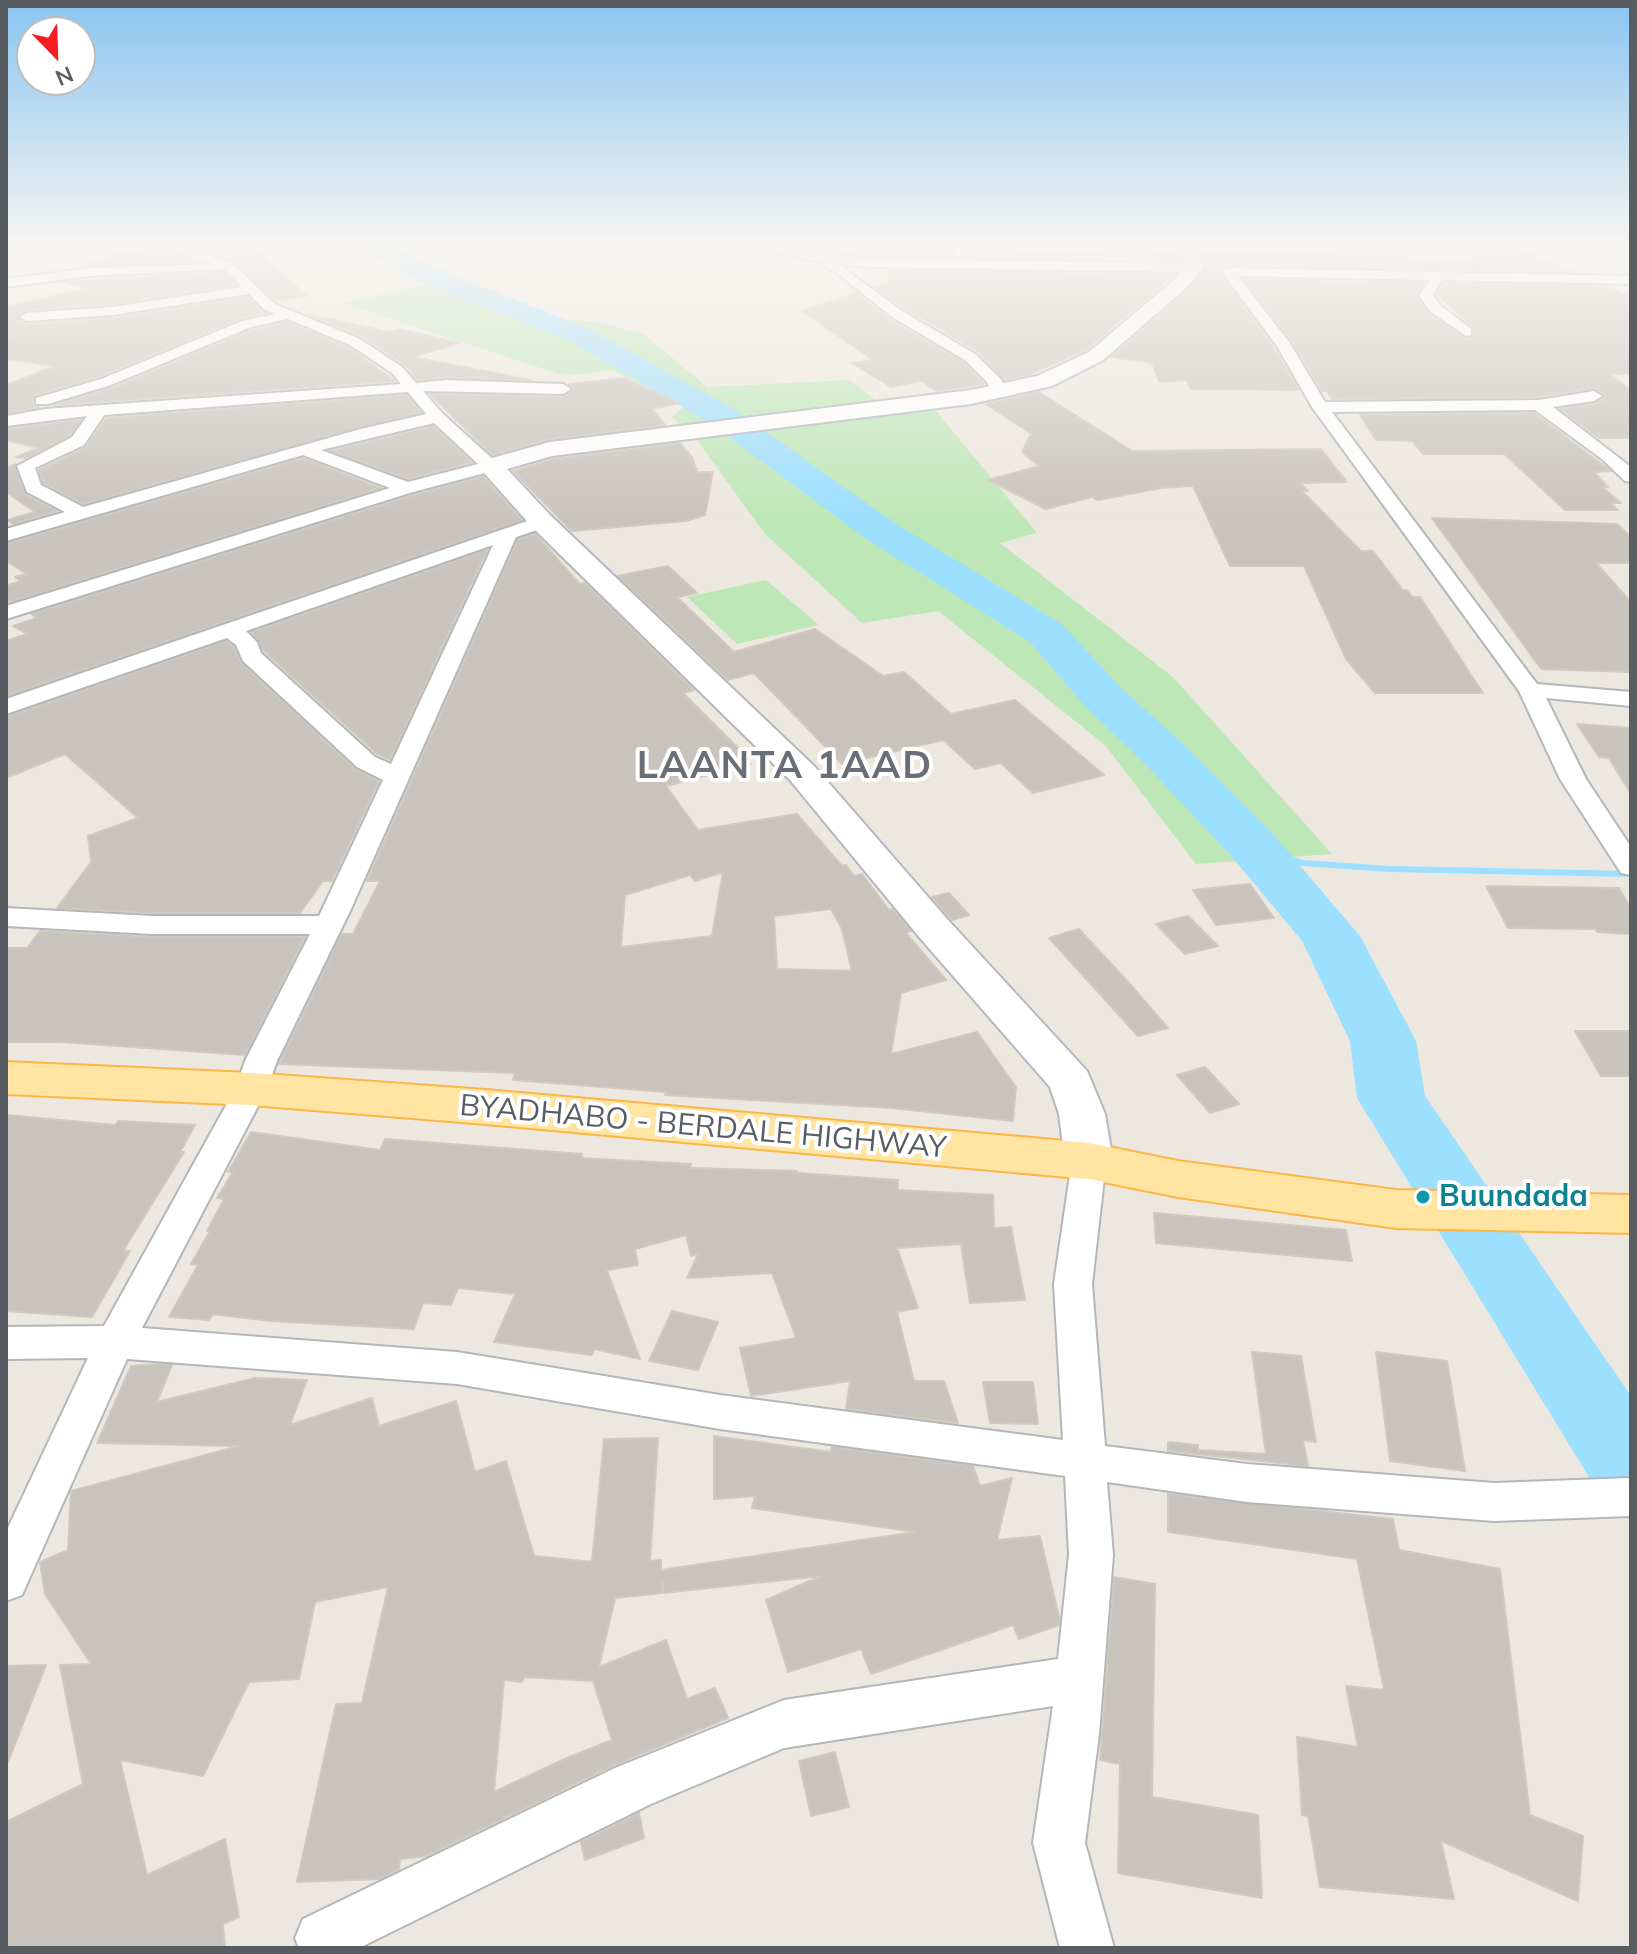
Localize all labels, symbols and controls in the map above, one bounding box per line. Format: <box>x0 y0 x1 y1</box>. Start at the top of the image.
north arrow <box>16 16 96 96</box>
text: N <box>51 60 78 92</box>
district label: LAANTA 1AAD <box>637 744 933 790</box>
street label: BYADHABO - BERDALE HIGHWAY <box>458 1088 948 1166</box>
place label: Buundada <box>1439 1179 1588 1215</box>
marker: Buundada <box>1414 1188 1432 1206</box>

